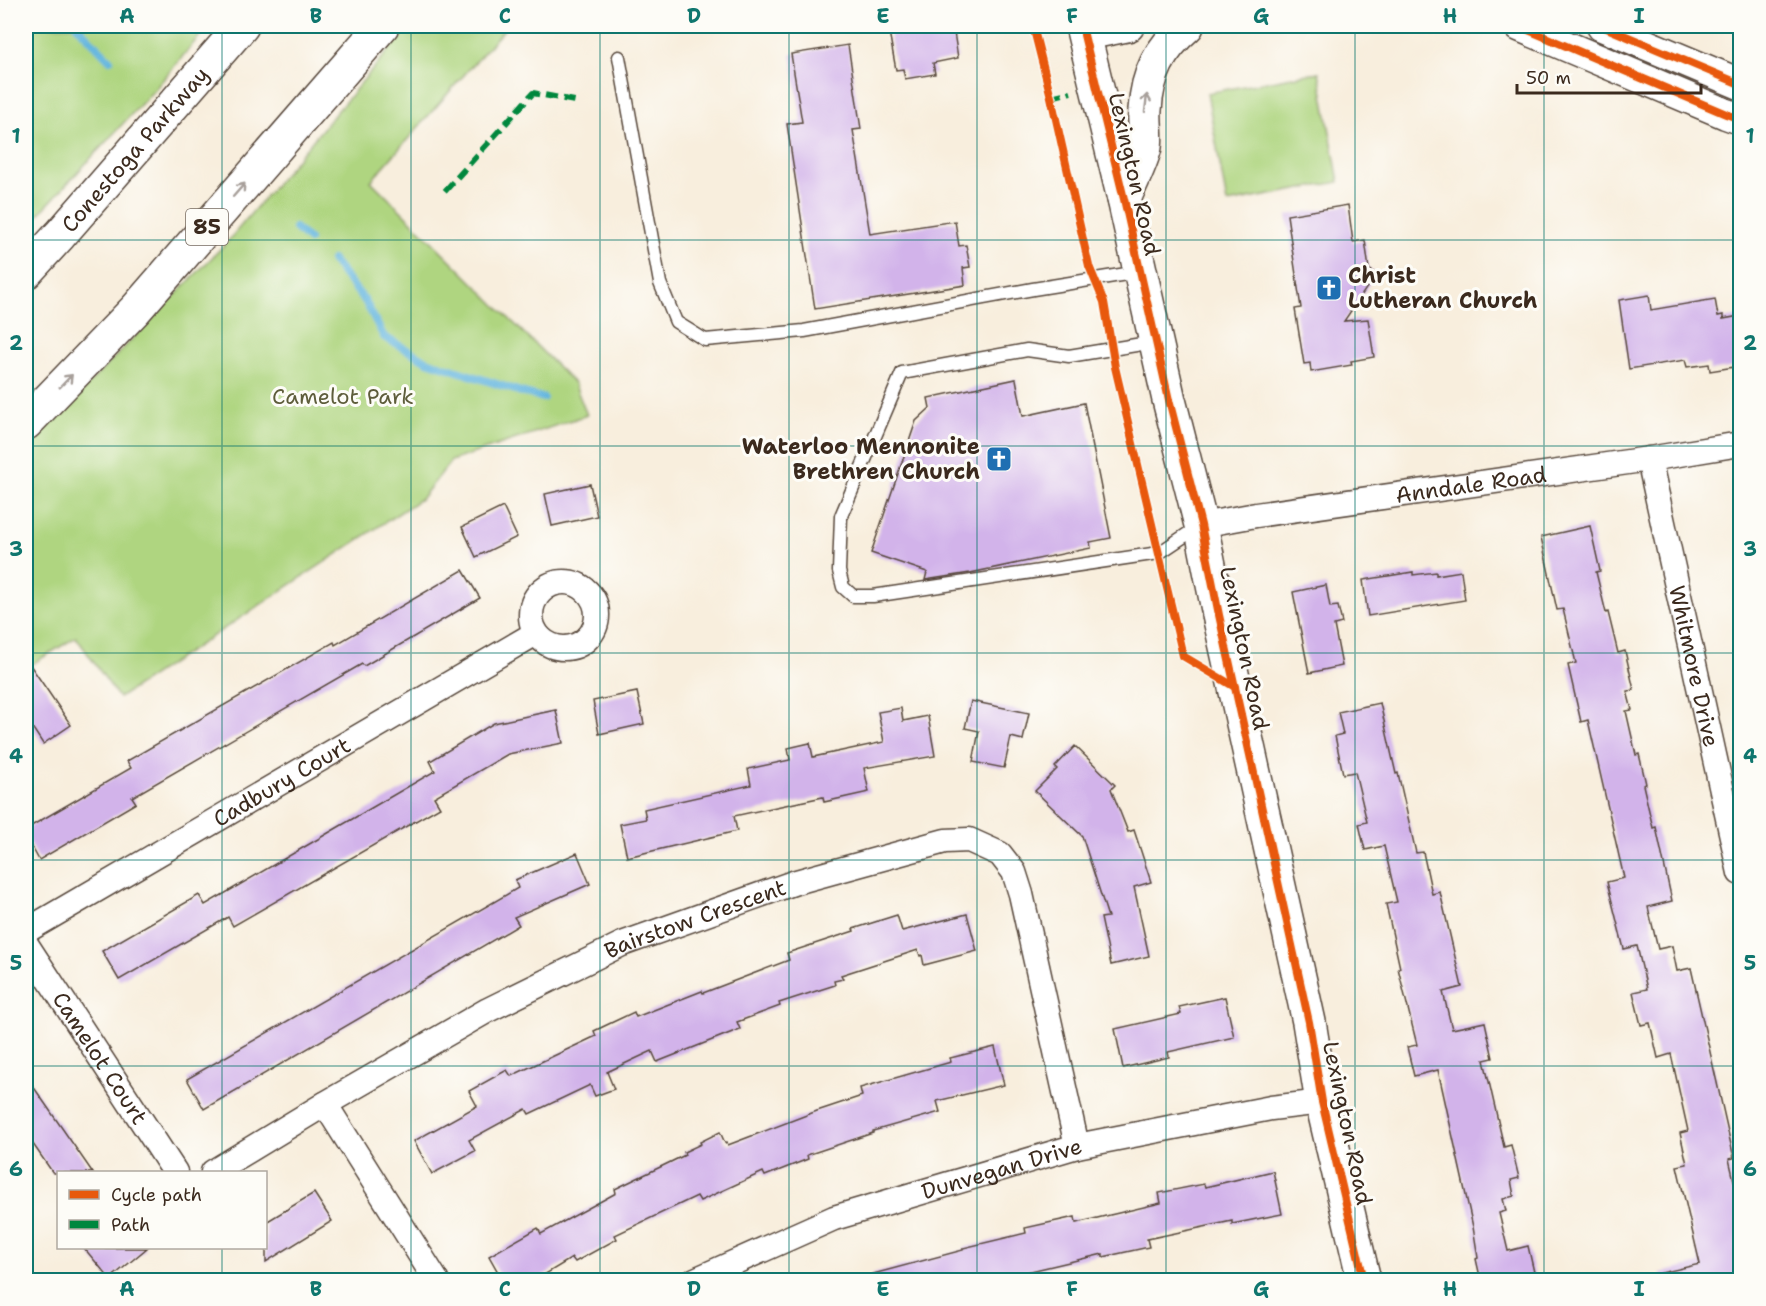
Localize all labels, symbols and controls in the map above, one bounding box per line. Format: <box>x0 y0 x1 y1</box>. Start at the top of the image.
text: A <box>119 3 135 29</box>
text: B <box>310 3 322 29</box>
text: C <box>499 3 511 29</box>
text: D <box>687 3 701 29</box>
text: E <box>876 3 890 29</box>
text: F <box>1066 3 1078 29</box>
text: G <box>1253 3 1269 29</box>
text: H <box>1443 3 1457 29</box>
text: I <box>1633 3 1645 29</box>
scale bar <box>1517 57 1702 95</box>
street label: Conestoga Parkway <box>55 60 215 239</box>
text: 50 m <box>1526 66 1571 90</box>
street label: Lexington Road <box>1102 90 1167 259</box>
one-way arrow <box>1141 93 1152 113</box>
text: 1 <box>11 123 21 149</box>
text: 1 <box>1745 123 1755 149</box>
one-way arrow <box>232 183 246 198</box>
road number: 85 <box>186 209 228 245</box>
place label: Christ Lutheran Church <box>1348 261 1538 315</box>
church icon: Christ Lutheran Church <box>1314 273 1344 303</box>
text: 2 <box>9 330 23 356</box>
text: 2 <box>1743 330 1757 356</box>
one-way arrow <box>59 374 73 389</box>
park label: Camelot Park <box>272 382 414 411</box>
place label: Waterloo Mennonite Brethren Church <box>742 432 980 486</box>
church icon: Waterloo Mennonite Brethren Church <box>984 444 1014 474</box>
street label: Anndale Road <box>1394 460 1548 510</box>
text: 3 <box>9 536 23 562</box>
text: 3 <box>1743 536 1757 562</box>
street label: Lexington Road <box>1213 564 1276 733</box>
street label: Whitmore Drive <box>1662 583 1726 750</box>
street label: Cadbury Court <box>208 731 356 834</box>
text: 4 <box>9 743 23 769</box>
text: 4 <box>1743 743 1757 769</box>
street label: Bairstow Crescent <box>600 873 790 965</box>
text: 5 <box>10 950 22 976</box>
text: 5 <box>1744 950 1756 976</box>
street label: Camelot Court <box>46 986 154 1130</box>
street label: Lexington Road <box>1316 1039 1379 1208</box>
street label: Dunvegan Drive <box>918 1131 1085 1206</box>
text: 6 <box>9 1156 23 1182</box>
text: 6 <box>1743 1156 1757 1182</box>
legend <box>57 1171 267 1249</box>
text: Cycle path <box>111 1183 202 1207</box>
text: Path <box>111 1213 150 1237</box>
text: A <box>119 1276 135 1302</box>
text: B <box>310 1276 322 1302</box>
text: C <box>499 1276 511 1302</box>
text: D <box>687 1276 701 1302</box>
text: E <box>876 1276 890 1302</box>
text: F <box>1066 1276 1078 1302</box>
text: G <box>1253 1276 1269 1302</box>
text: H <box>1443 1276 1457 1302</box>
text: I <box>1633 1276 1645 1302</box>

